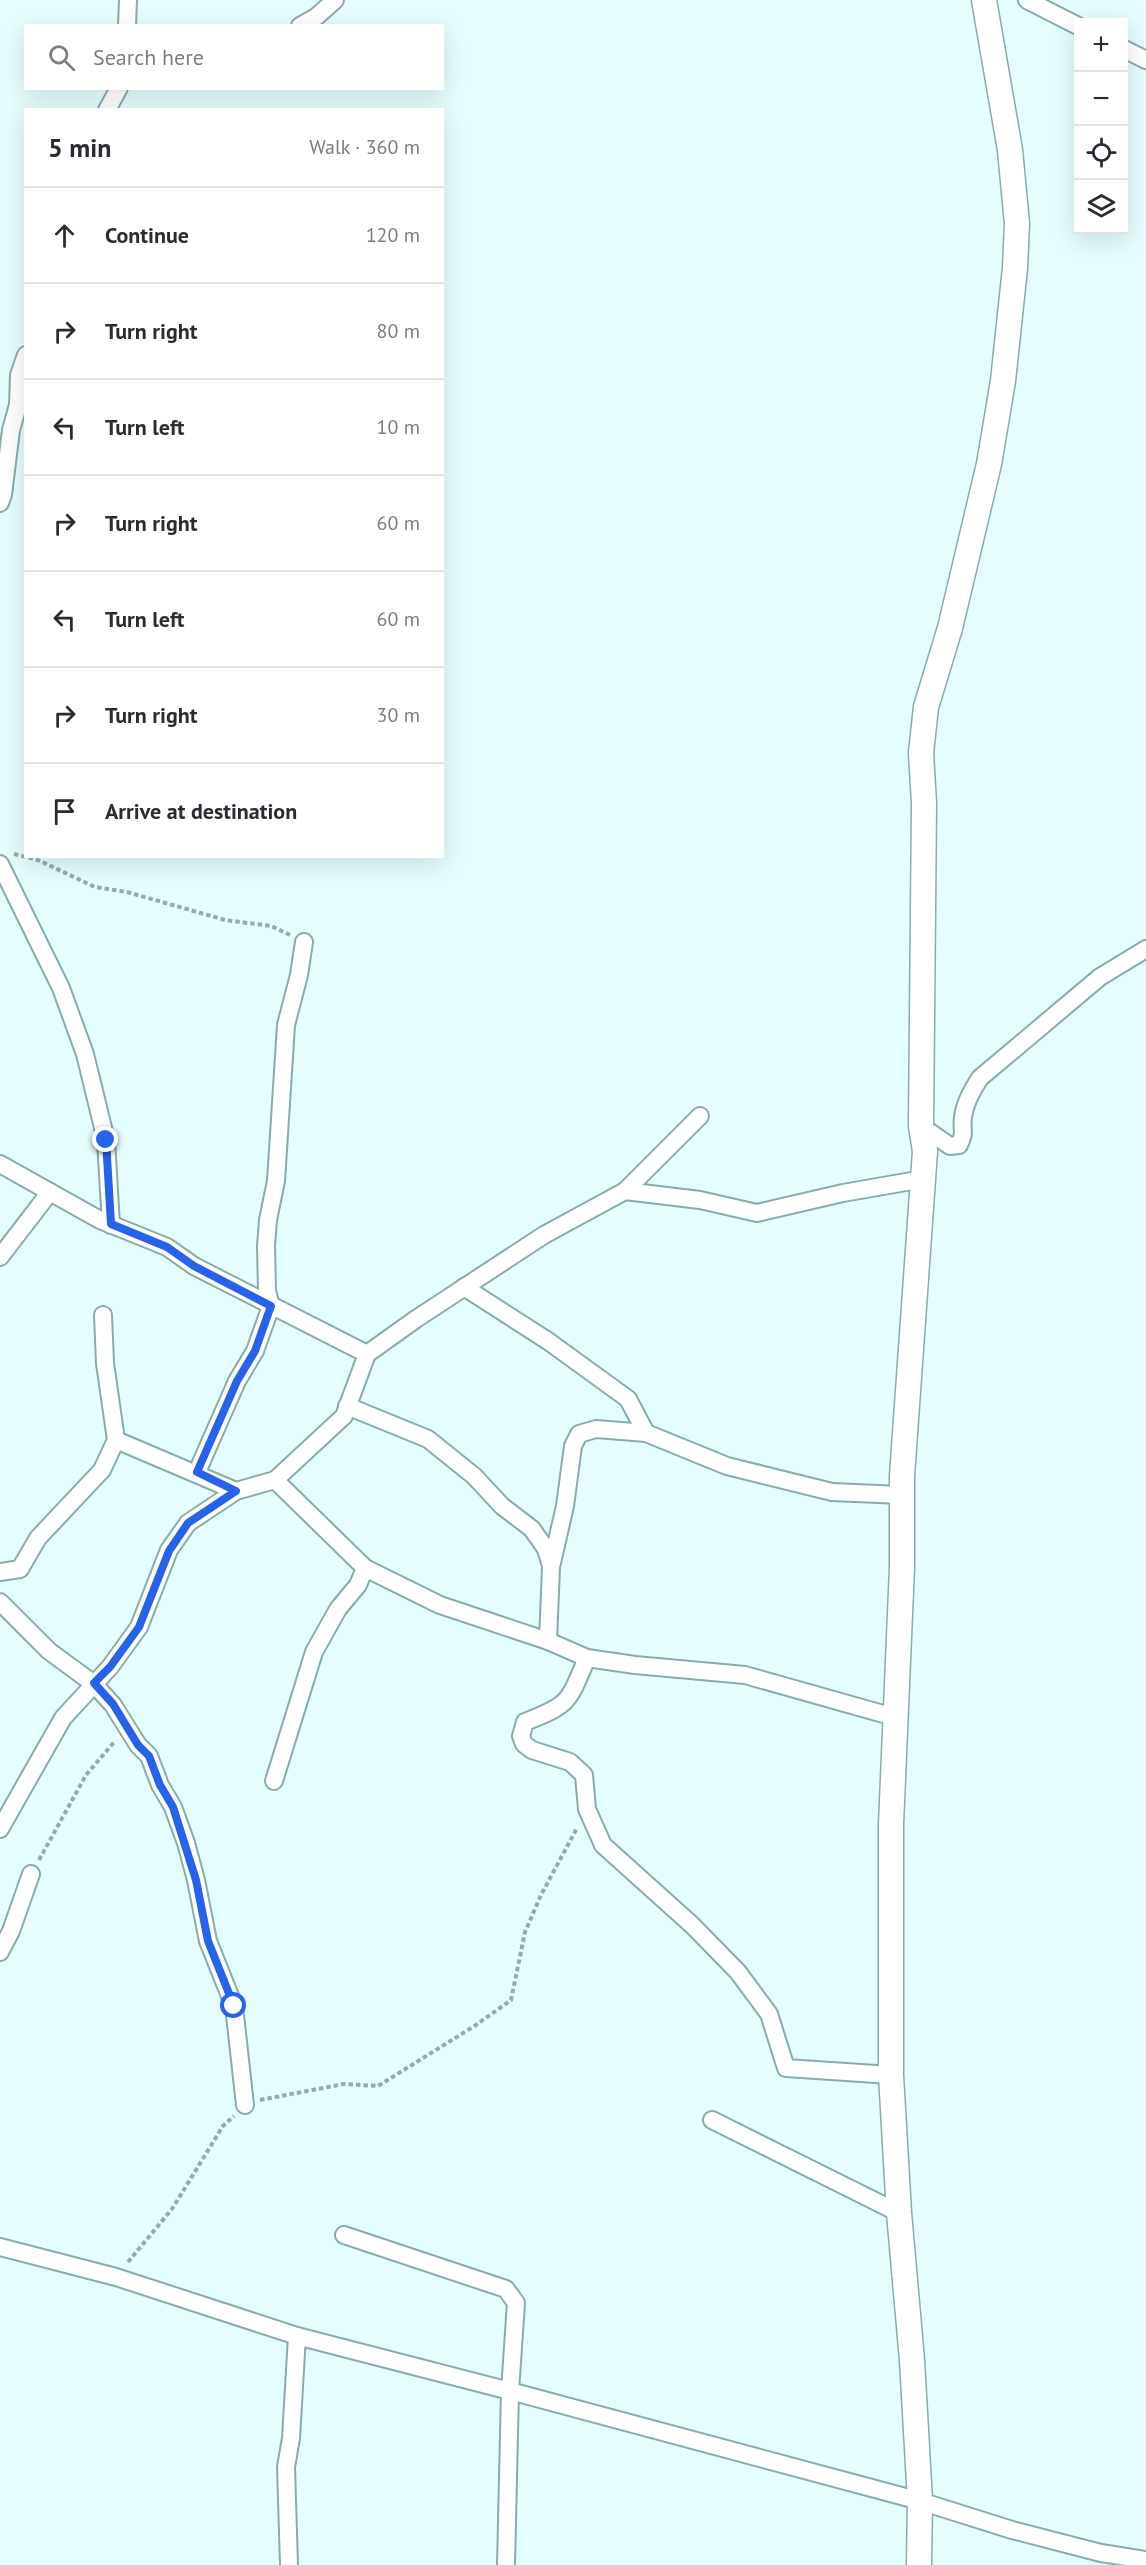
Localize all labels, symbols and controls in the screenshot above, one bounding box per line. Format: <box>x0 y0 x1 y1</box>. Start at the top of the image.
map controls <box>1074 18 1128 234</box>
button: + <box>1074 18 1128 72</box>
search box <box>24 24 444 90</box>
icon: search <box>45 41 78 74</box>
text: Search here <box>93 43 204 71</box>
button: − <box>1074 72 1128 126</box>
button: locate <box>1074 126 1128 180</box>
text: 5 min <box>48 131 111 164</box>
text: Walk · 360 m <box>309 134 420 160</box>
button: layers <box>1074 180 1128 234</box>
icon: ahead <box>48 219 81 252</box>
text: Continue <box>105 221 189 249</box>
text: 120 m <box>366 222 420 248</box>
icon: right <box>48 315 81 348</box>
text: Turn right <box>105 317 197 345</box>
text: 80 m <box>377 318 420 344</box>
icon: left <box>48 411 81 444</box>
text: Turn left <box>105 413 185 441</box>
text: 10 m <box>377 414 420 440</box>
icon: right <box>48 507 81 540</box>
text: Turn right <box>105 509 197 537</box>
text: 60 m <box>377 510 420 536</box>
icon: left <box>48 603 81 636</box>
text: Turn left <box>105 605 185 633</box>
text: 60 m <box>377 606 420 632</box>
icon: right <box>48 699 81 732</box>
text: Turn right <box>105 701 197 729</box>
text: 30 m <box>377 702 420 728</box>
icon: arrive <box>48 795 81 828</box>
text: Arrive at destination <box>105 797 297 825</box>
route end <box>92 1126 118 1152</box>
route start <box>220 1992 246 2018</box>

